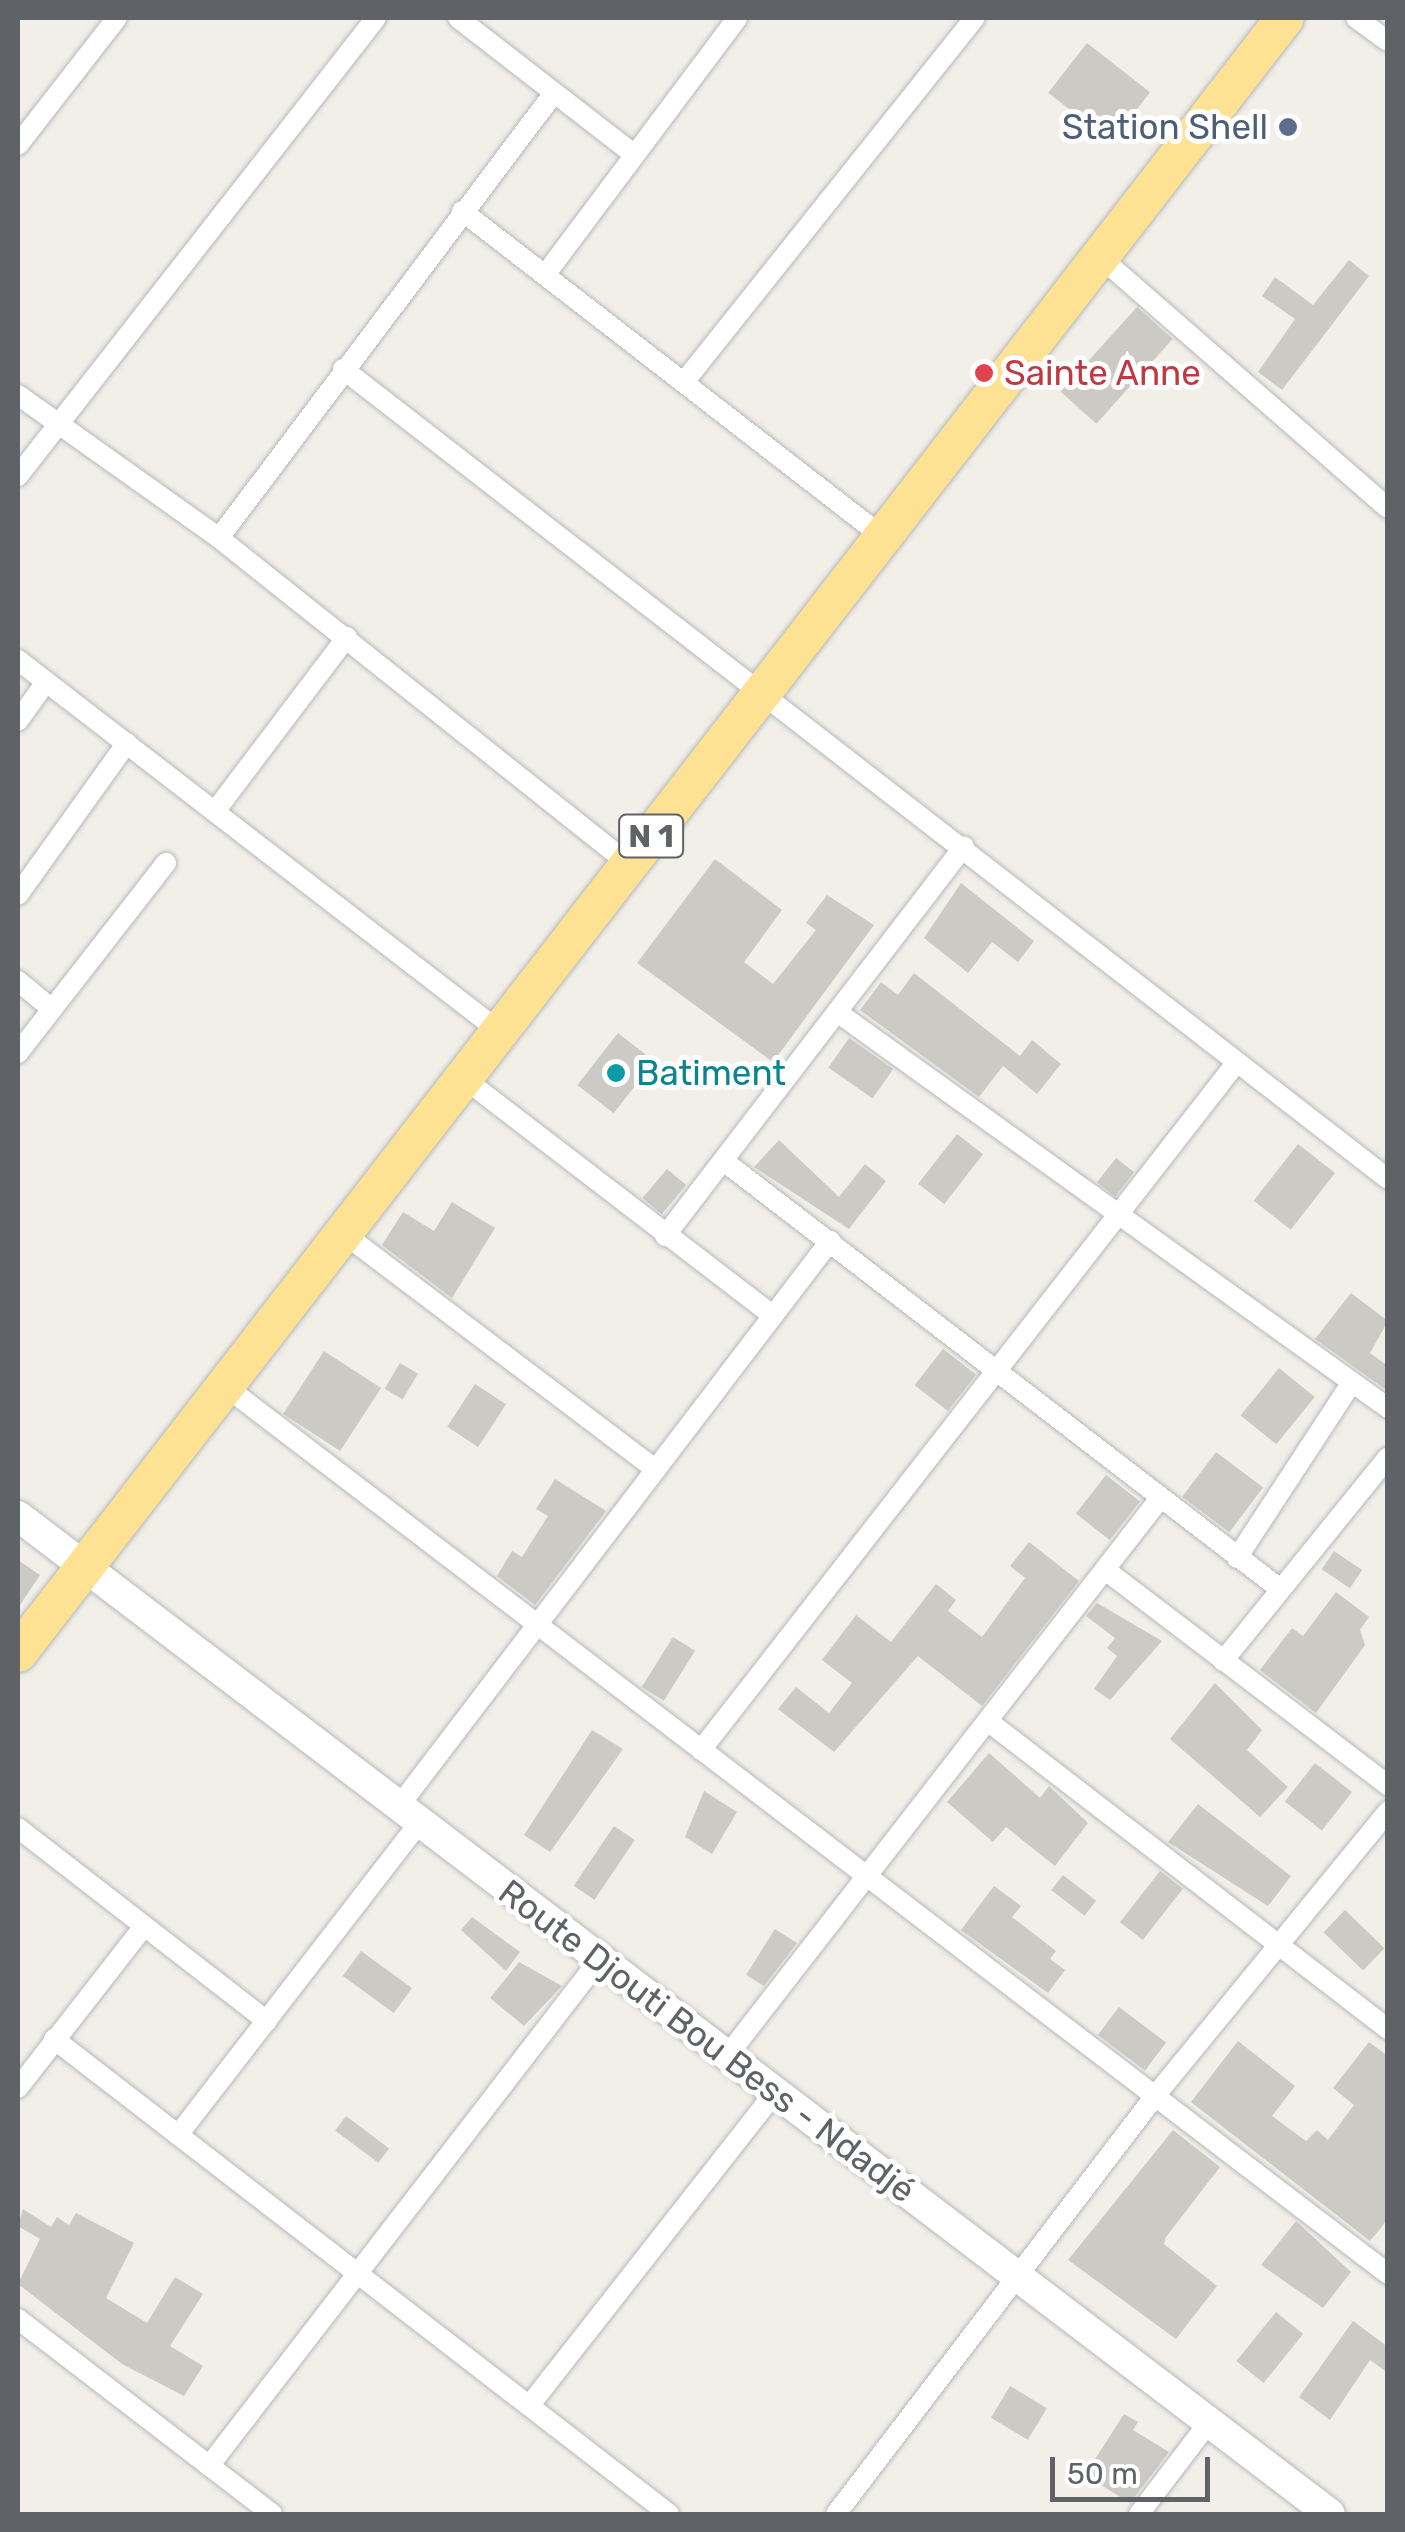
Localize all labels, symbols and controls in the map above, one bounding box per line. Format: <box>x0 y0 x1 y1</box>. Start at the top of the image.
place label: Station Shell <box>1062 106 1268 148</box>
marker: Station Shell <box>1277 116 1299 138</box>
place label: Sainte Anne <box>1004 352 1202 394</box>
marker: Sainte Anne <box>973 362 995 384</box>
road number: N 1 <box>616 809 686 863</box>
place label: Batiment <box>636 1052 786 1094</box>
marker: Batiment <box>605 1062 627 1084</box>
street label: Route Djouti Bou Bess - Ndadjé <box>491 1871 923 2211</box>
scale bar <box>1055 2437 1215 2499</box>
text: 50 m <box>1067 2456 1138 2492</box>

